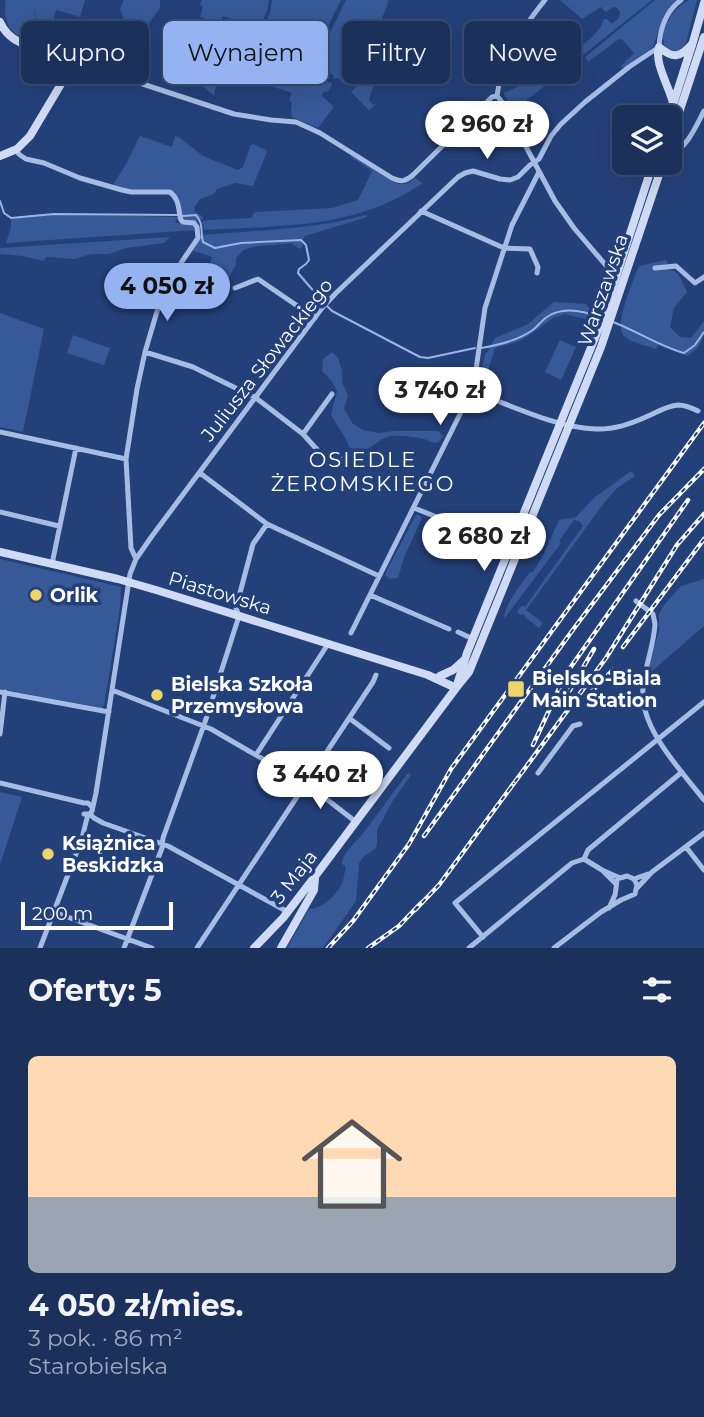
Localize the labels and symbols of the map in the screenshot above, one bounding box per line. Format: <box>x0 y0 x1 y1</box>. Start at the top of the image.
pin: 2 960 zł <box>415 102 559 161</box>
street label: Warszawska <box>573 231 633 349</box>
pin: 4 050 zł <box>95 264 239 323</box>
street label: Juliusza Słowackiego <box>196 274 338 447</box>
pin: 3 740 zł <box>368 368 512 427</box>
district label: OSIEDLE ŻEROMSKIEGO <box>271 447 455 496</box>
pin: 2 680 zł <box>412 514 556 573</box>
street label: Piastowska <box>166 566 274 620</box>
place label: Orlik <box>50 584 99 607</box>
marker: Orlik <box>28 587 44 603</box>
place label: Bielsko-Biala Main Station <box>532 667 661 712</box>
place label: Bielska Szkoła Przemysłowa <box>171 673 313 718</box>
marker: Bielsko-Biala Main Station <box>506 679 526 699</box>
marker: Bielska Szkoła Przemysłowa <box>149 687 165 703</box>
pin: 3 440 zł <box>248 752 392 811</box>
place label: Książnica Beskidzka <box>62 832 164 877</box>
marker: Książnica Beskidzka <box>40 846 56 862</box>
street label: 3 Maja <box>266 846 322 908</box>
scale bar <box>21 899 173 931</box>

